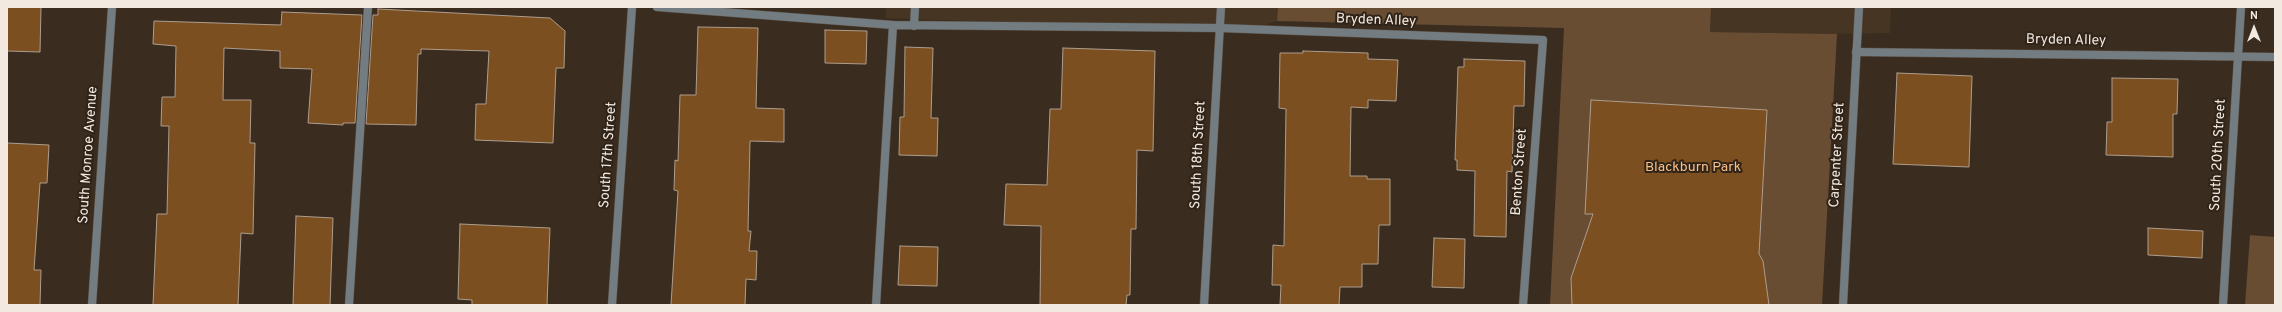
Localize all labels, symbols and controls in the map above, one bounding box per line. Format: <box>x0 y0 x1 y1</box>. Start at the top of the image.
north arrow <box>2234 8 2274 48</box>
text: N <box>2250 9 2258 23</box>
street label: Bryden Alley <box>1336 11 1416 31</box>
street label: Bryden Alley <box>2026 32 2106 50</box>
street label: South Monroe Avenue <box>76 86 102 224</box>
street label: South 20th Street <box>2208 98 2230 212</box>
street label: South 17th Street <box>597 101 621 209</box>
street label: South 18th Street <box>1188 101 1210 209</box>
street label: Carpenter Street <box>1827 102 1849 208</box>
street label: Benton Street <box>1509 128 1531 216</box>
park label: Blackburn Park <box>1645 160 1741 176</box>

